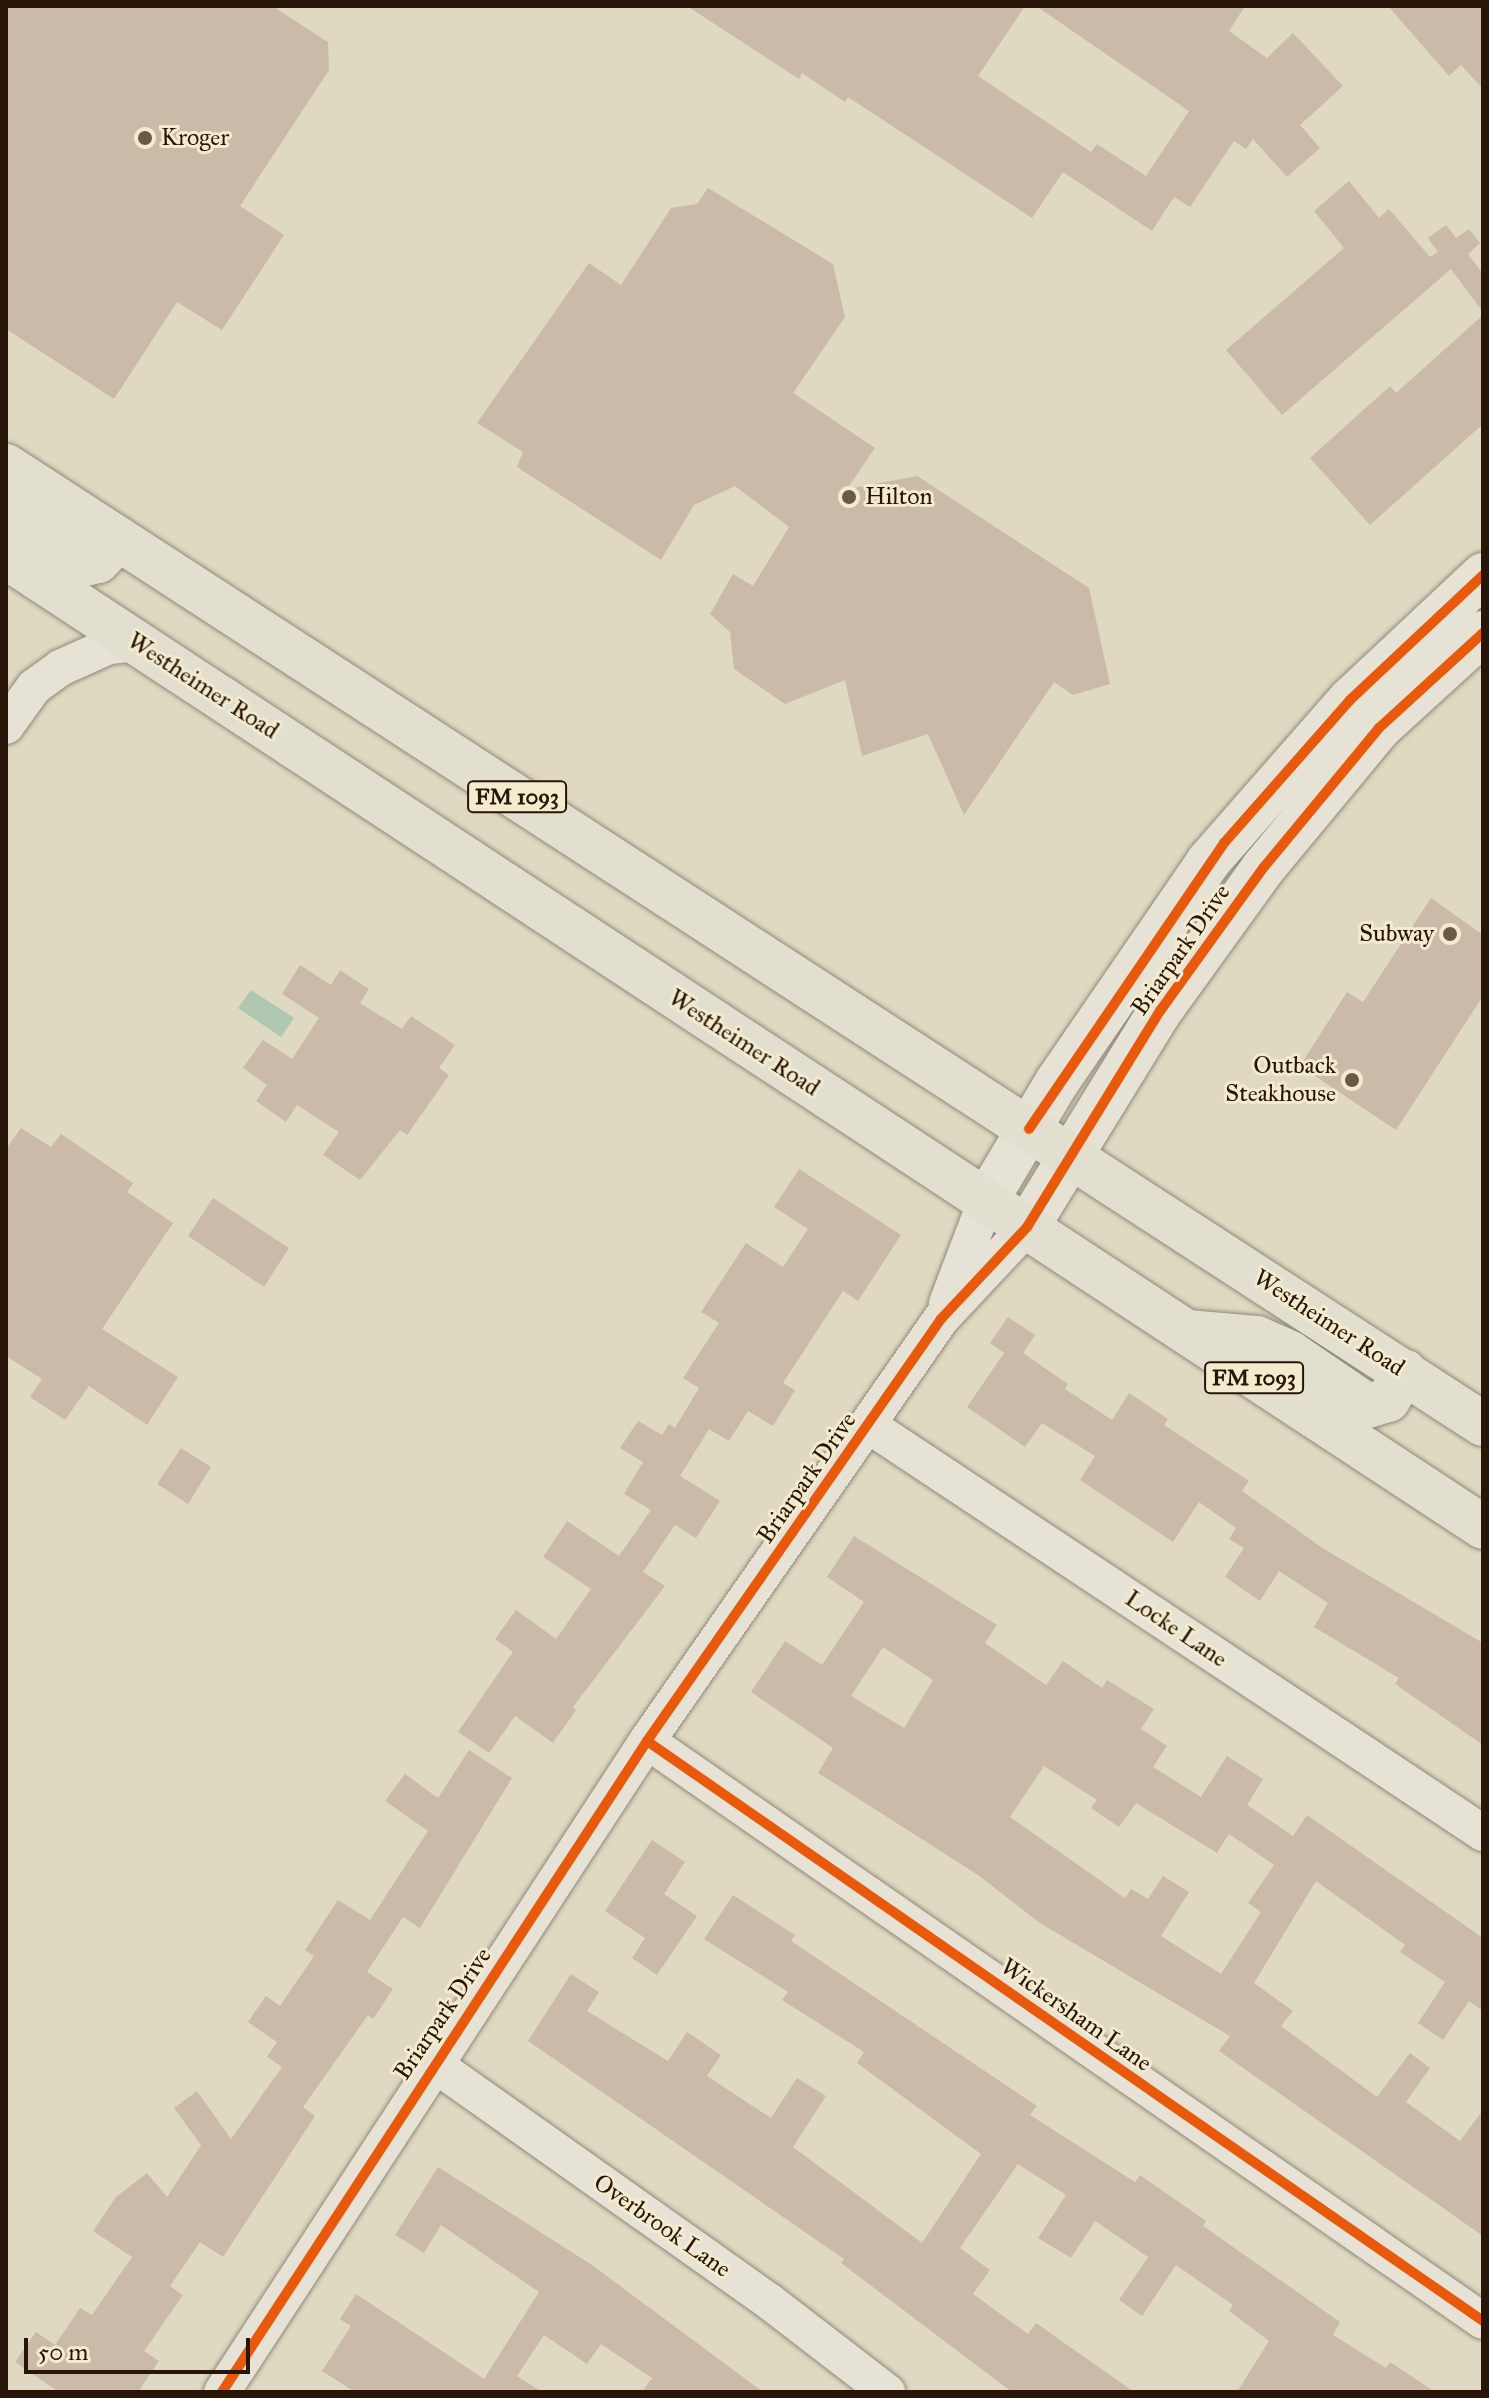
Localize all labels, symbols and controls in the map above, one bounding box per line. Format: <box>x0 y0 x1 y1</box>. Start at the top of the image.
place label: Kroger <box>161 124 229 152</box>
marker: Kroger <box>136 129 154 147</box>
place label: Hilton <box>865 483 933 511</box>
marker: Hilton <box>840 488 858 506</box>
street label: Westheimer Road <box>122 626 284 746</box>
road number: FM 1093 <box>467 779 567 815</box>
street label: Briarpark Drive <box>1125 879 1237 1021</box>
place label: Subway <box>1359 920 1434 948</box>
marker: Subway <box>1441 925 1459 943</box>
street label: Westheimer Road <box>663 983 825 1103</box>
place label: Outback Steakhouse <box>1225 1052 1336 1108</box>
marker: Outback Steakhouse <box>1343 1071 1361 1089</box>
street label: Westheimer Road <box>1248 1263 1410 1383</box>
road number: FM 1093 <box>1204 1360 1304 1396</box>
street label: Briarpark Drive <box>751 1407 863 1549</box>
street label: Locke Lane <box>1119 1584 1233 1674</box>
street label: Briarpark Drive <box>388 1942 498 2086</box>
street label: Wickersham Lane <box>995 1952 1157 2078</box>
street label: Overbrook Lane <box>588 2168 736 2284</box>
scale bar <box>28 2322 254 2372</box>
text: 50 m <box>38 2337 88 2367</box>

